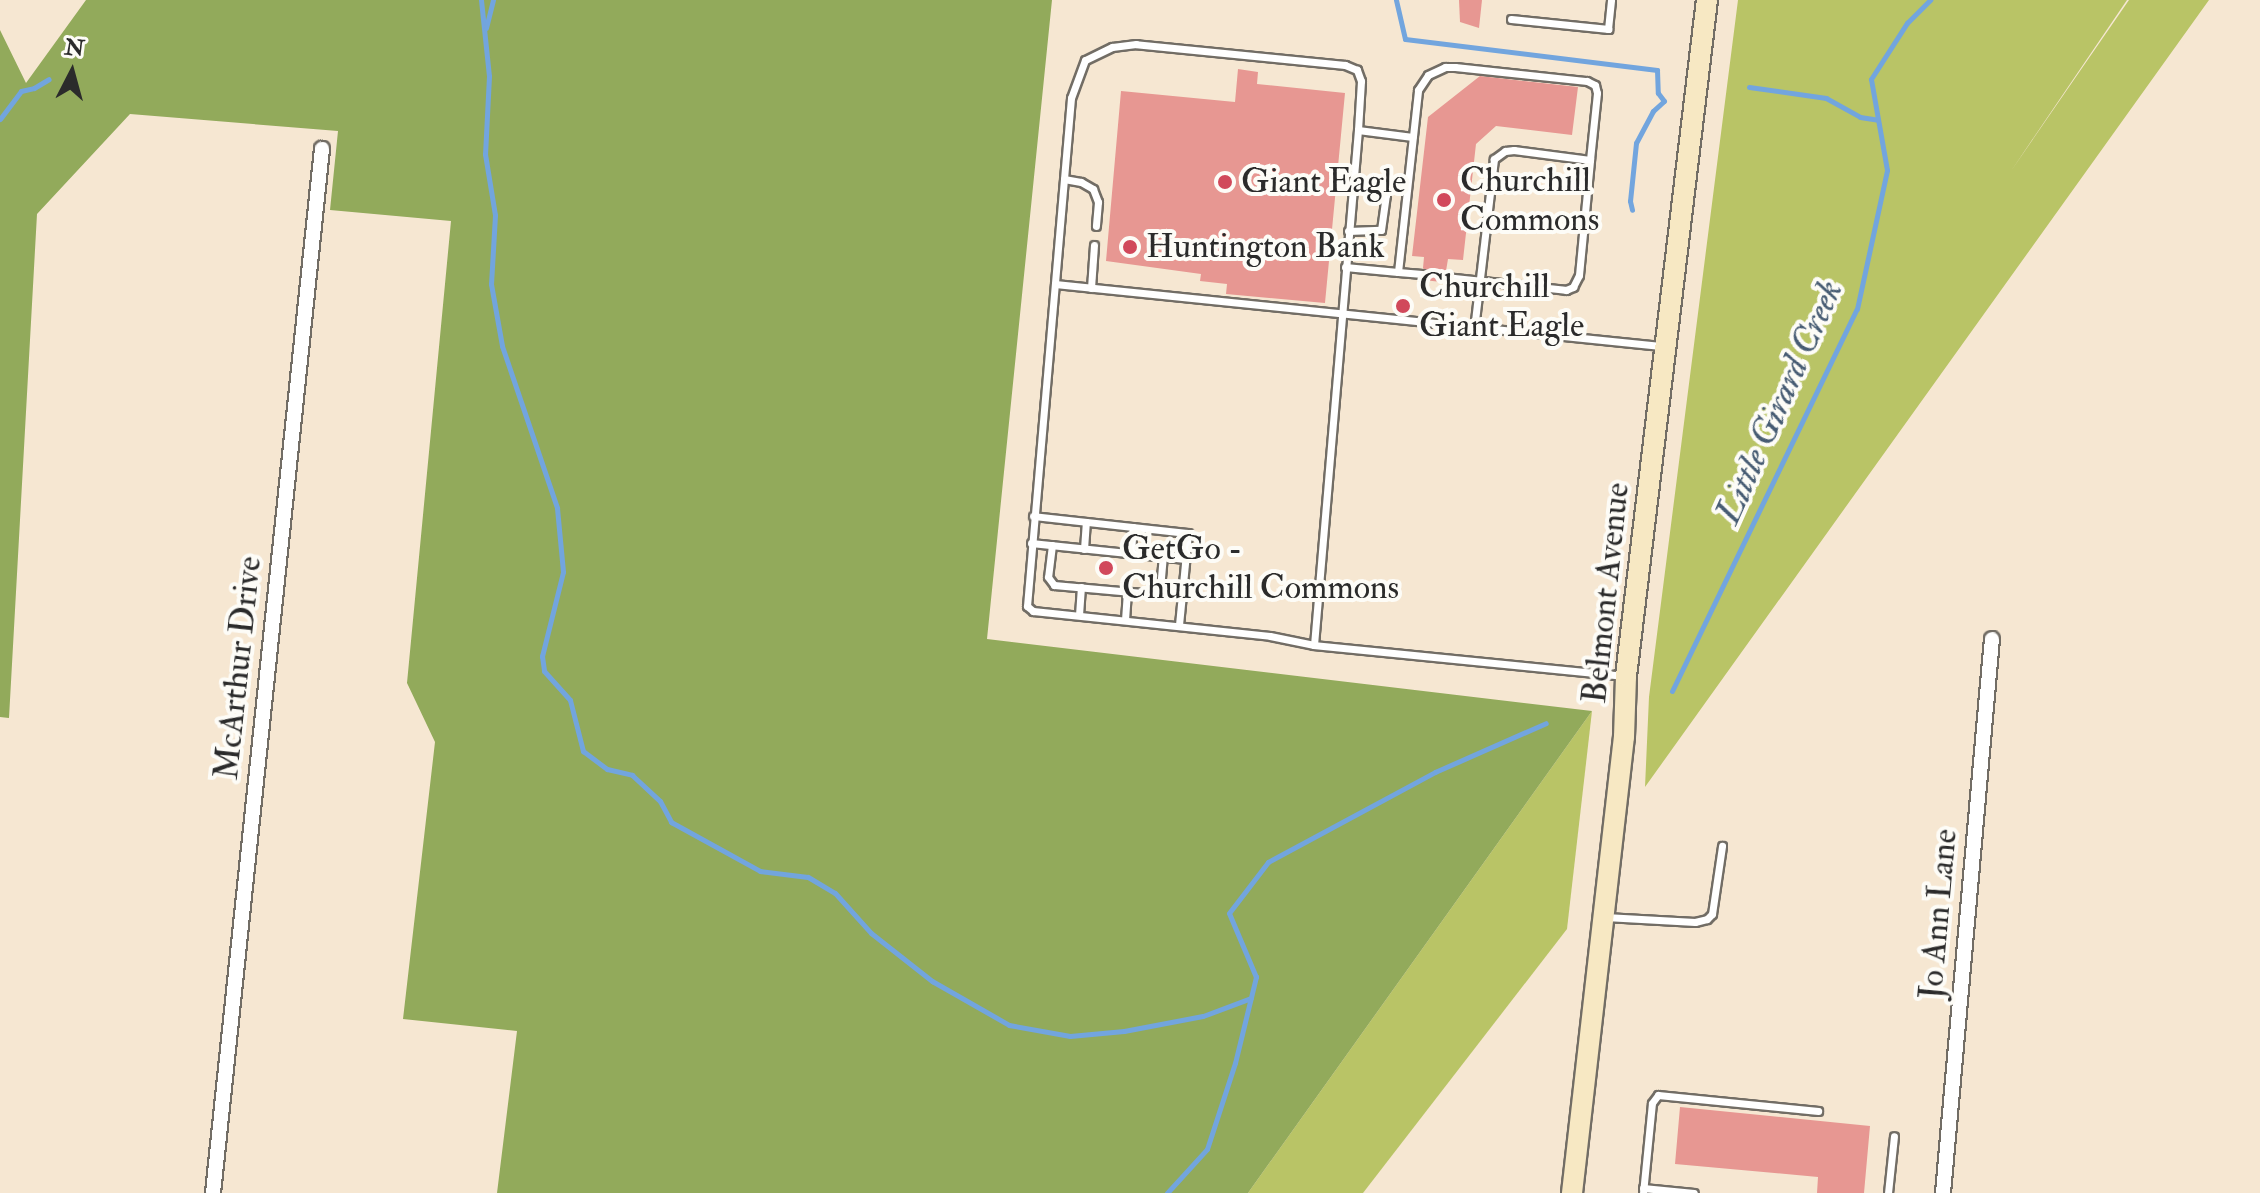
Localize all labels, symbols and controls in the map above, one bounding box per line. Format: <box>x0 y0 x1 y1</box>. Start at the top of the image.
north arrow <box>32 32 112 112</box>
text: N <box>63 33 86 63</box>
place label: Churchill Commons <box>1460 160 1599 240</box>
place label: Giant Eagle <box>1241 162 1406 202</box>
marker: Giant Eagle <box>1216 173 1234 191</box>
marker: Churchill Commons <box>1435 191 1453 209</box>
place label: Huntington Bank <box>1146 227 1385 267</box>
marker: Huntington Bank <box>1121 238 1139 256</box>
place label: Churchill Giant Eagle <box>1419 266 1584 346</box>
water label: Little Girard Creek <box>1706 274 1852 530</box>
marker: Churchill Giant Eagle <box>1394 297 1412 315</box>
street label: Belmont Avenue <box>1574 481 1638 705</box>
place label: GetGo - Churchill Commons <box>1122 528 1399 608</box>
street label: McArthur Drive <box>206 554 270 782</box>
marker: GetGo - Churchill Commons <box>1097 559 1115 577</box>
street label: Jo Ann Lane <box>1910 827 1966 1001</box>

